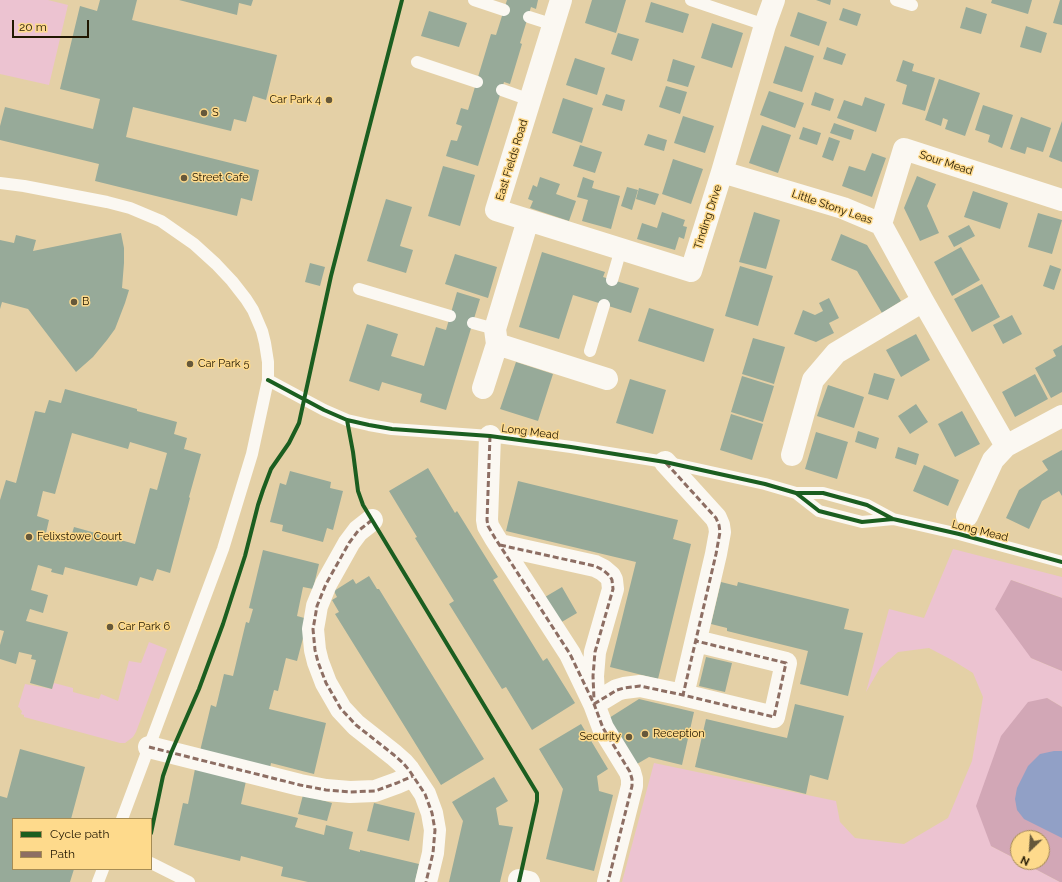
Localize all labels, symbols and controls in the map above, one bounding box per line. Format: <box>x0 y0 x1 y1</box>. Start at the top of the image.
scale bar <box>14 12 91 38</box>
text: 20 m <box>19 20 47 34</box>
place label: Car Park 4 <box>270 93 321 107</box>
marker: Car Park 4 <box>324 95 334 105</box>
place label: S <box>212 106 219 120</box>
marker: S <box>199 108 209 118</box>
street label: East Fields Road <box>493 118 531 202</box>
street label: Sour Mead <box>918 148 974 178</box>
place label: Street Cafe <box>192 171 249 185</box>
marker: Street Cafe <box>179 173 189 183</box>
street label: Tinding Drive <box>691 183 725 251</box>
street label: Little Stony Leas <box>790 187 874 227</box>
place label: B <box>82 295 89 309</box>
marker: B <box>69 297 79 307</box>
place label: Car Park 5 <box>198 357 249 371</box>
marker: Car Park 5 <box>185 359 195 369</box>
street label: Long Mead <box>501 422 559 442</box>
street label: Long Mead <box>950 518 1010 544</box>
place label: Felixstowe Court <box>37 530 122 544</box>
marker: Felixstowe Court <box>24 532 34 542</box>
place label: Car Park 6 <box>118 620 170 634</box>
marker: Car Park 6 <box>105 622 115 632</box>
place label: Reception <box>653 727 705 741</box>
marker: Reception <box>640 729 650 739</box>
place label: Security <box>579 730 621 744</box>
marker: Security <box>624 732 634 742</box>
legend <box>12 818 152 870</box>
text: Cycle path <box>50 827 109 841</box>
north arrow <box>1010 830 1050 870</box>
text: Path <box>50 847 75 861</box>
text: N <box>1019 853 1032 868</box>

